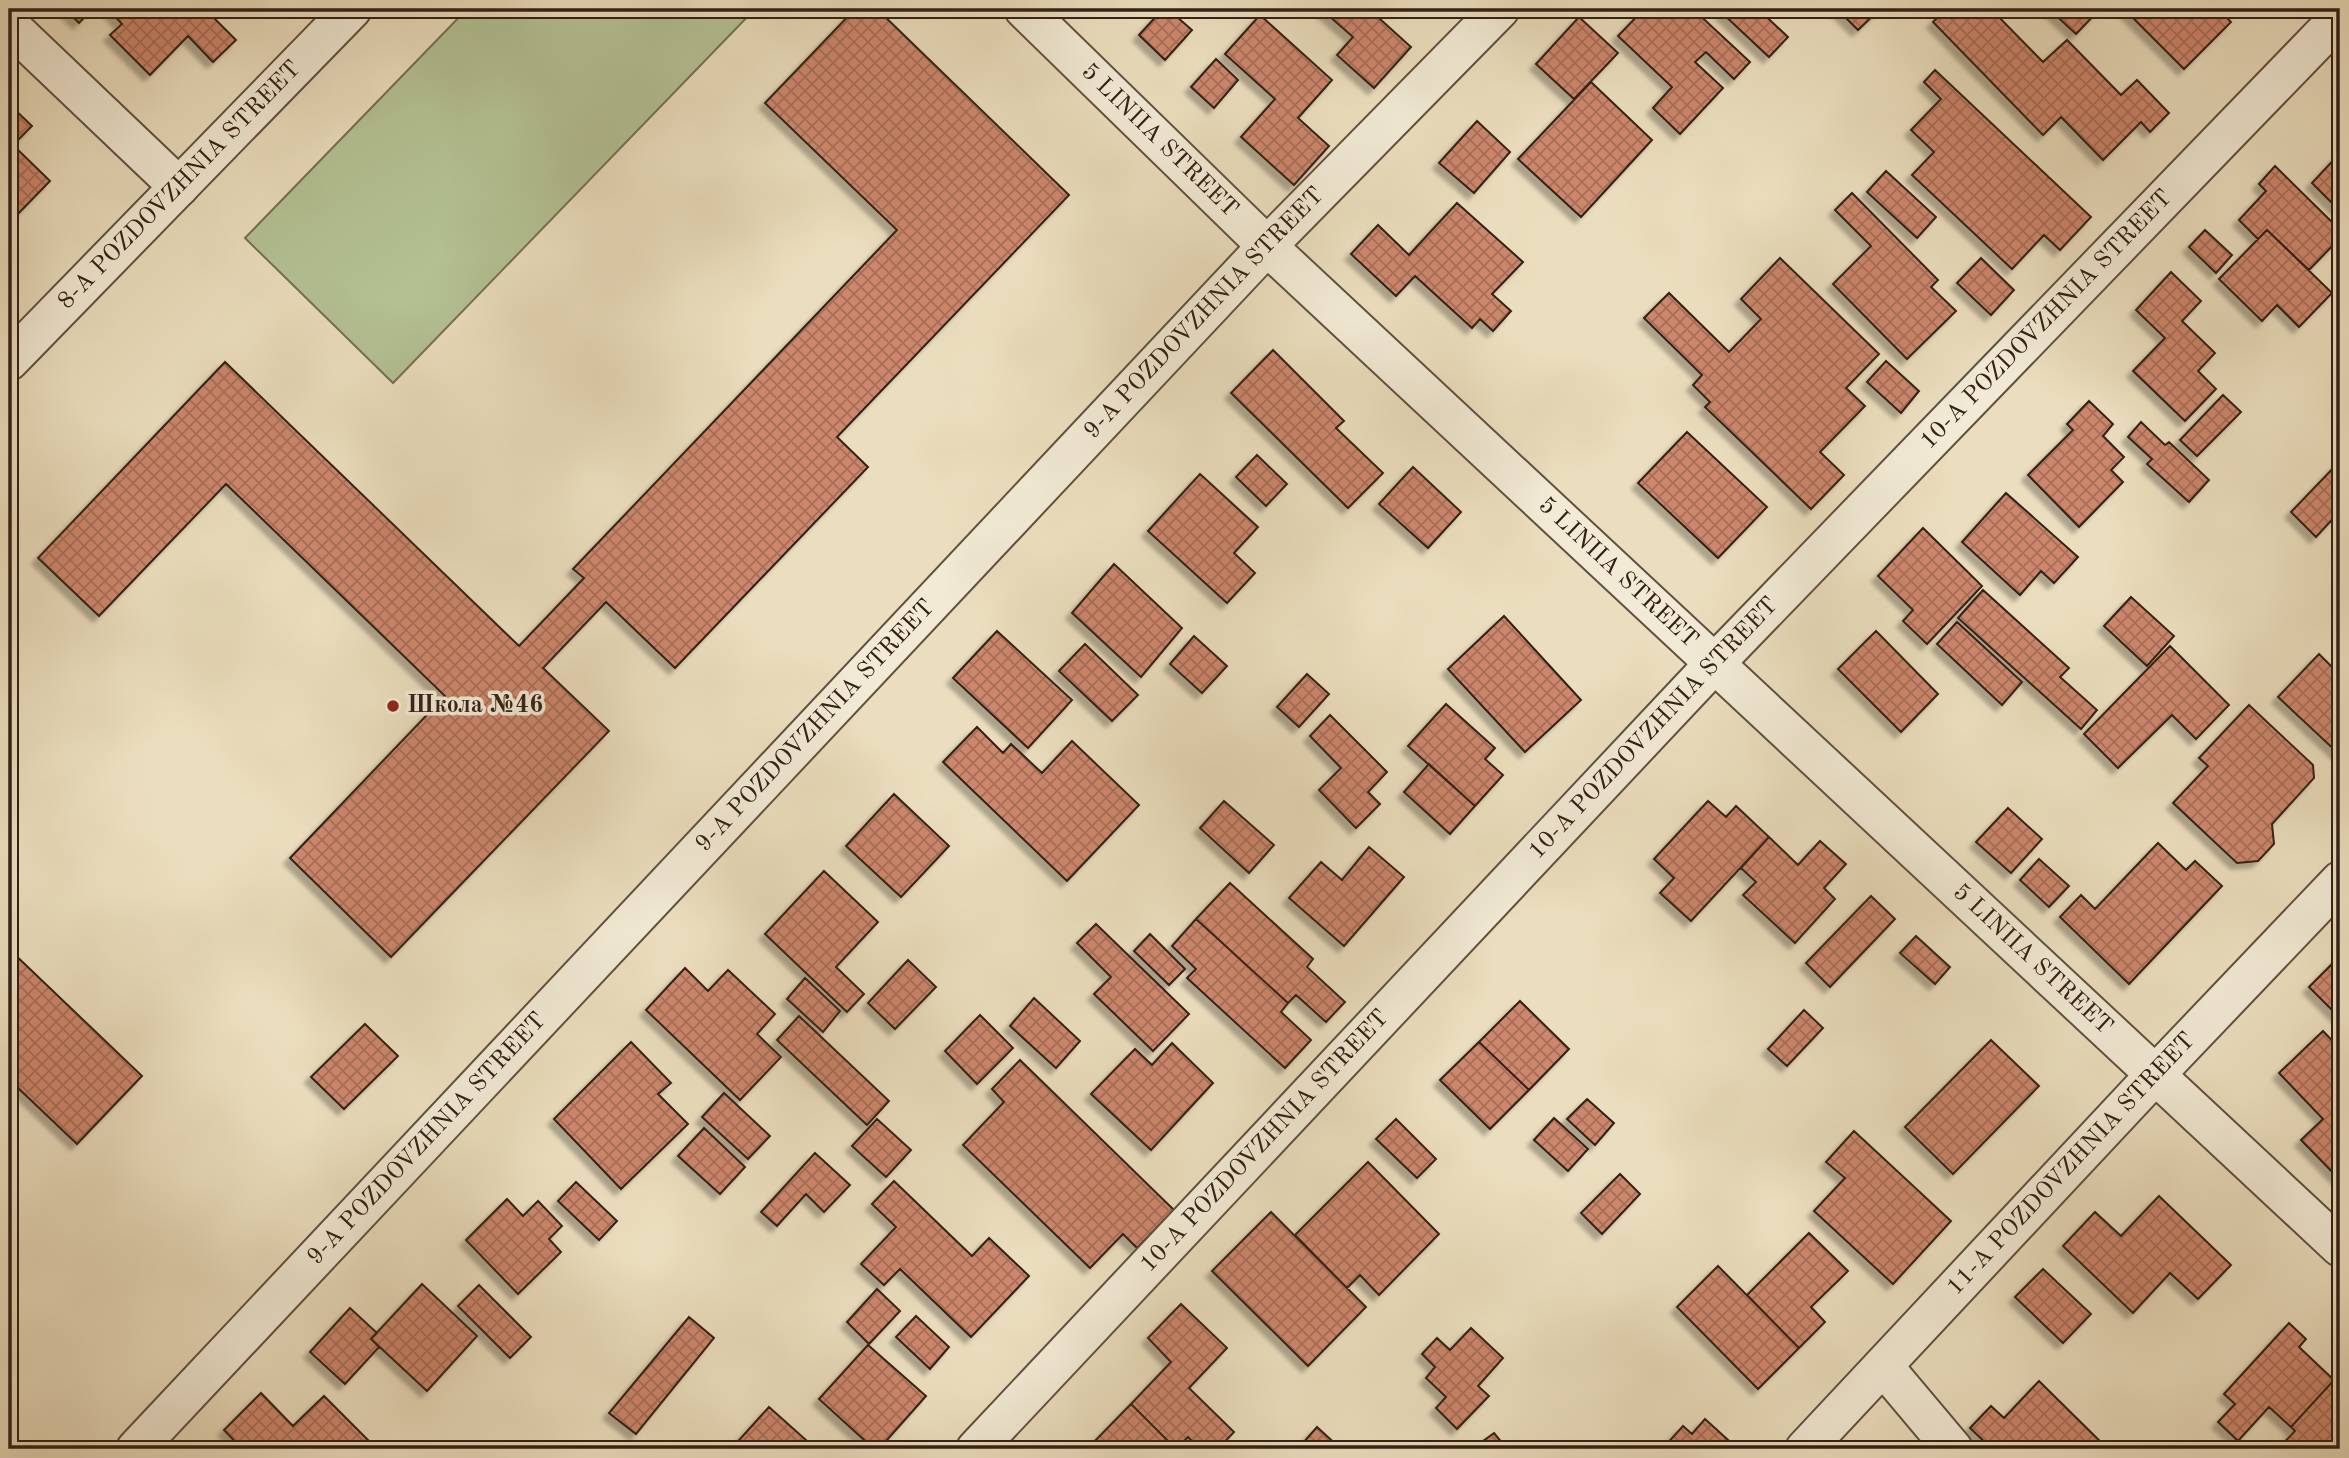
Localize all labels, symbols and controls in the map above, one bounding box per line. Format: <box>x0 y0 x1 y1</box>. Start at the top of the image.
street label: 8-A POZDOVZHNIA STREET <box>54 57 306 314</box>
street label: 5 LINIIA STREET <box>1076 60 1242 222</box>
street label: 9-A POZDOVZHNIA STREET <box>1080 184 1329 444</box>
street label: 10-A POZDOVZHNIA STREET <box>1917 186 2177 454</box>
street label: 5 LINIIA STREET <box>1533 493 1702 653</box>
street label: 10-A POZDOVZHNIA STREET <box>1525 593 1783 864</box>
street label: 9-A POZDOVZHNIA STREET <box>692 596 939 857</box>
place label: Школа №46 <box>407 694 543 718</box>
marker: Школа №46 <box>385 698 401 714</box>
street label: 5 LINIIA STREET <box>1948 880 2117 1040</box>
street label: 10-A POZDOVZHNIA STREET <box>1136 1006 1394 1277</box>
street label: 9-A POZDOVZHNIA STREET <box>303 1009 551 1270</box>
street label: 11-A POZDOVZHNIA STREET <box>1943 1029 2200 1300</box>

